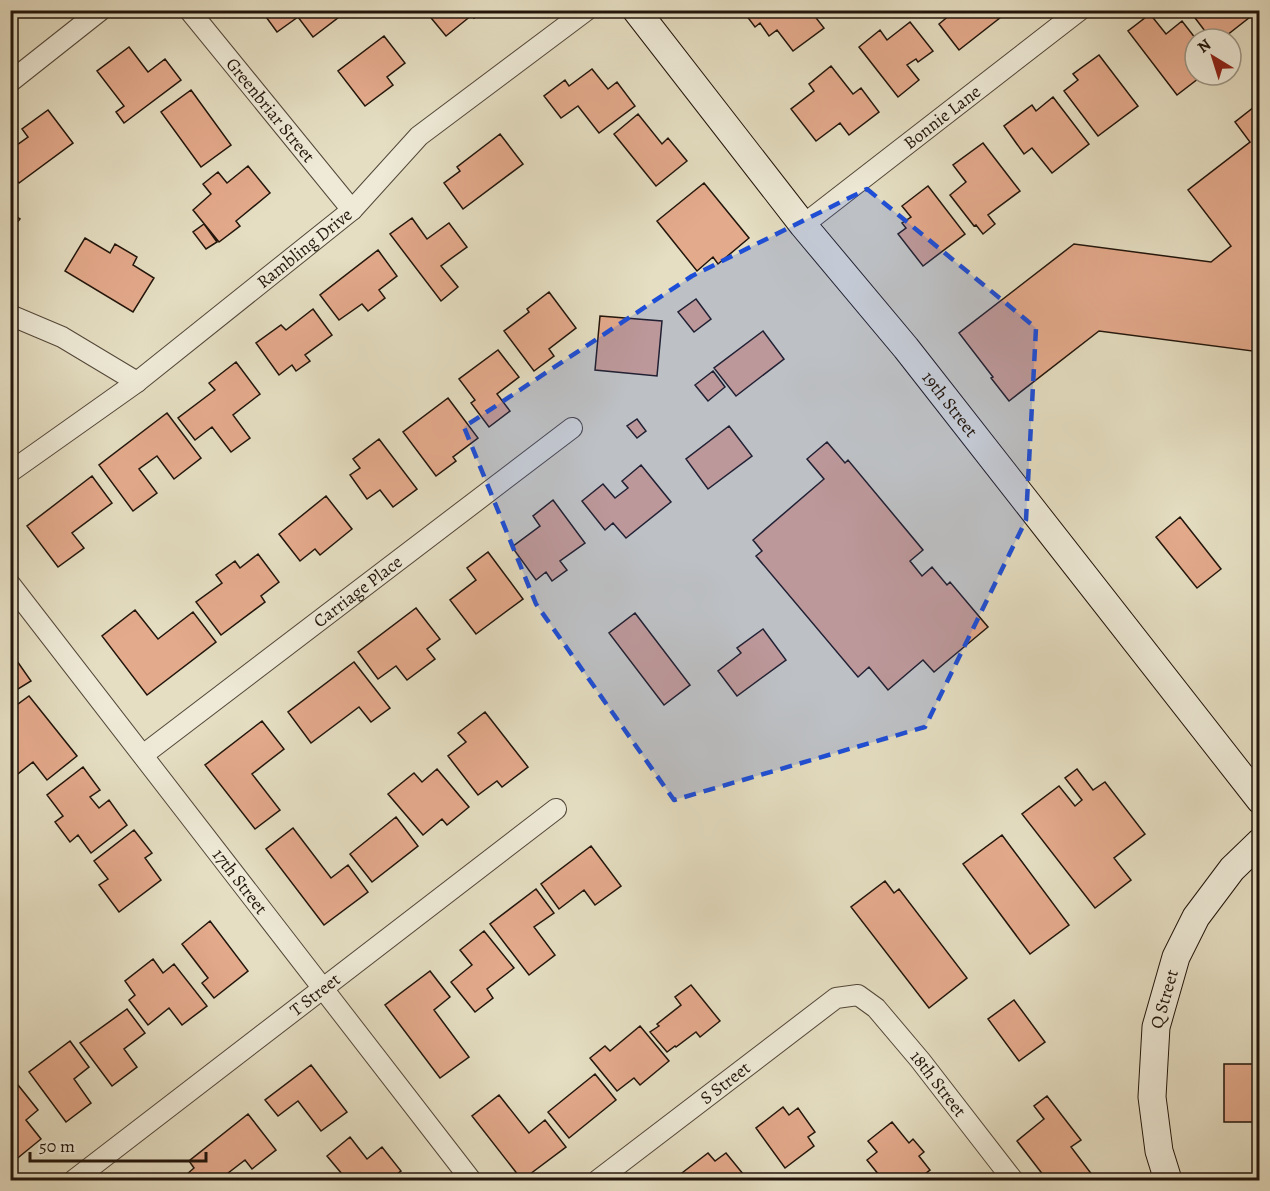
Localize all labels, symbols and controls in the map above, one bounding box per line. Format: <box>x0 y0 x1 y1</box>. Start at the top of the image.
north arrow <box>1183 27 1243 87</box>
text: N <box>1193 33 1216 58</box>
street label: Greenbriar Street <box>221 53 320 168</box>
street label: Bonnie Lane <box>899 80 986 155</box>
street label: Rambling Drive <box>252 203 357 294</box>
street label: 19th Street <box>917 366 983 442</box>
street label: Carriage Place <box>308 550 407 633</box>
street label: 17th Street <box>207 844 273 919</box>
street label: T Street <box>285 967 345 1022</box>
street label: Q Street <box>1144 967 1184 1031</box>
street label: 18th Street <box>905 1045 972 1122</box>
street label: S Street <box>695 1056 755 1110</box>
scale bar <box>30 1125 206 1163</box>
text: 50 m <box>39 1134 75 1158</box>

